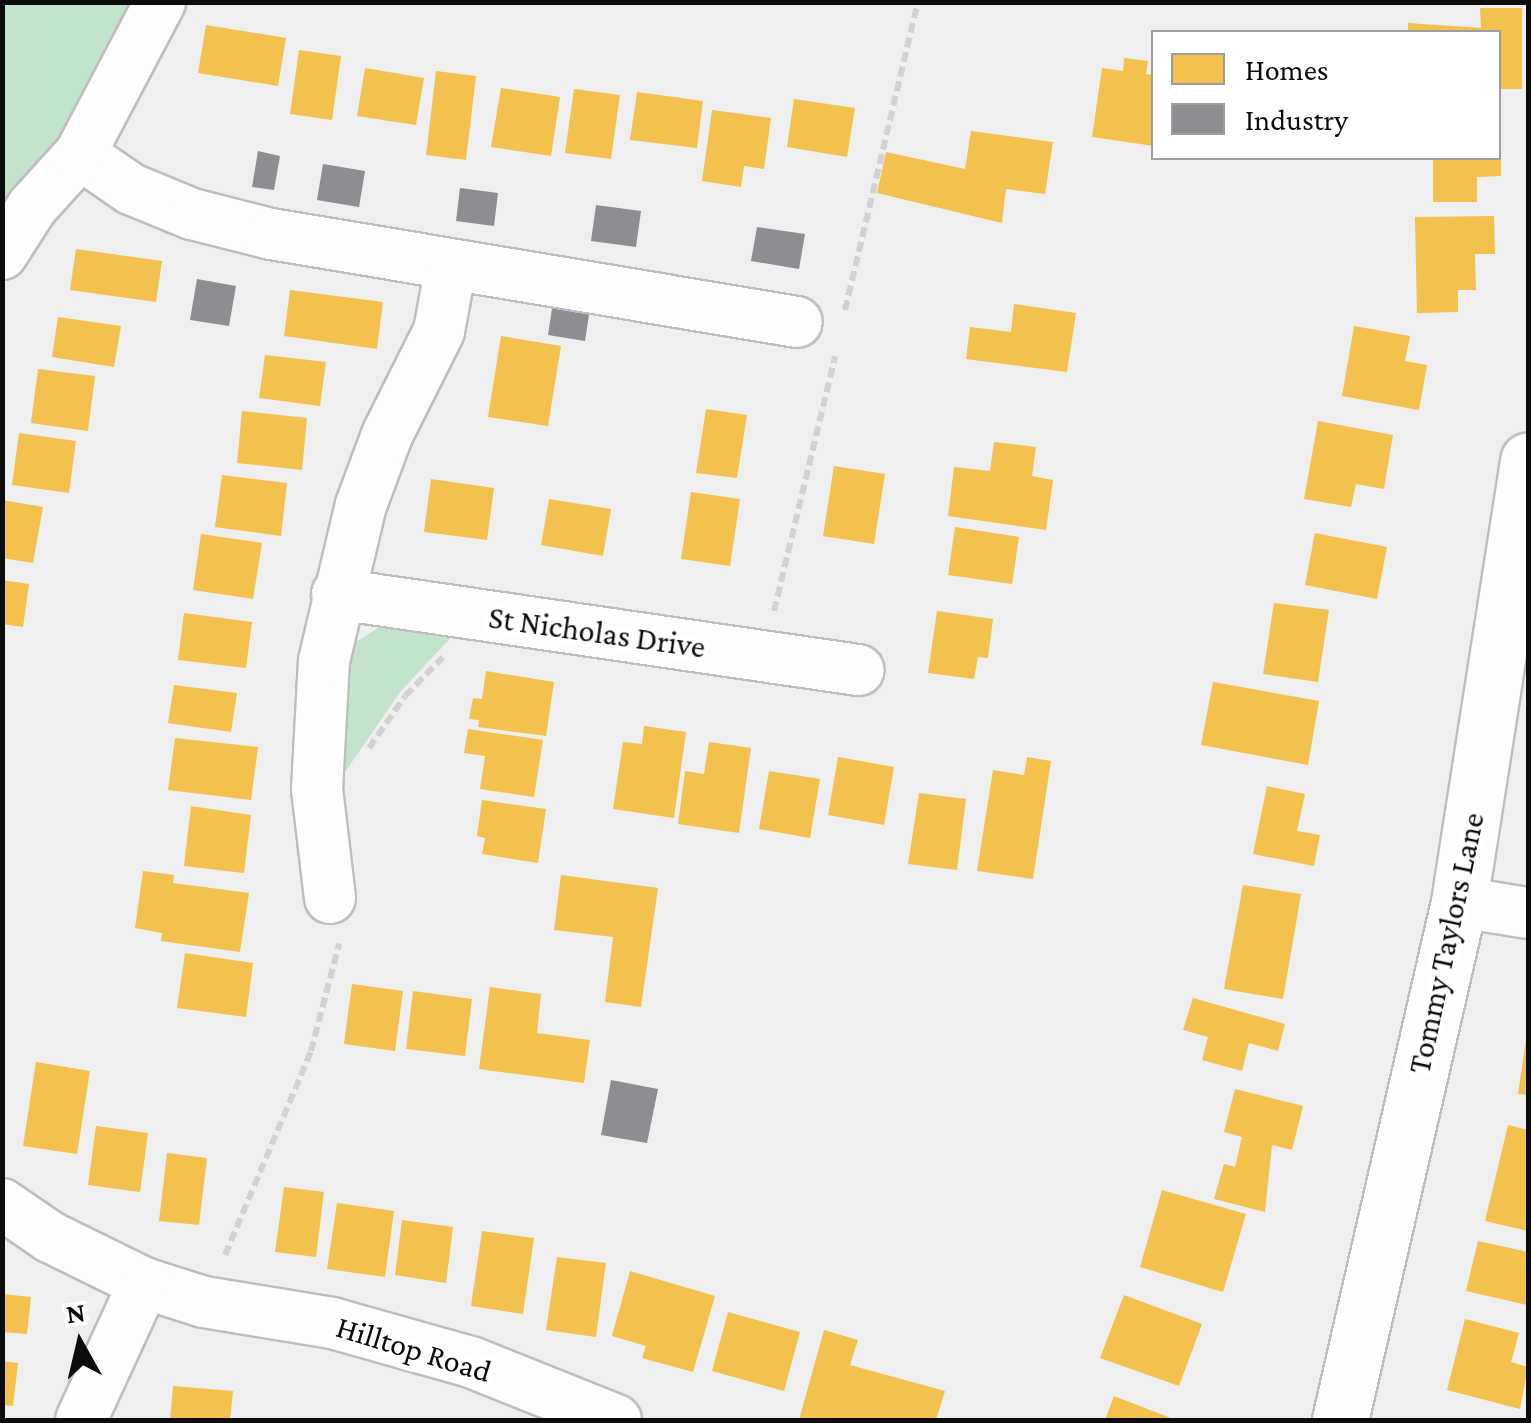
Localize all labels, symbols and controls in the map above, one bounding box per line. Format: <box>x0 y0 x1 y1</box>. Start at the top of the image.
legend <box>1151 30 1501 160</box>
text: Homes <box>1245 53 1329 86</box>
text: Industry <box>1245 103 1348 136</box>
street label: St Nicholas Drive <box>486 598 708 666</box>
street label: Tommy Taylors Lane <box>1400 809 1492 1077</box>
north arrow <box>30 1293 130 1393</box>
text: N <box>64 1296 87 1329</box>
street label: Hilltop Road <box>332 1307 496 1391</box>

